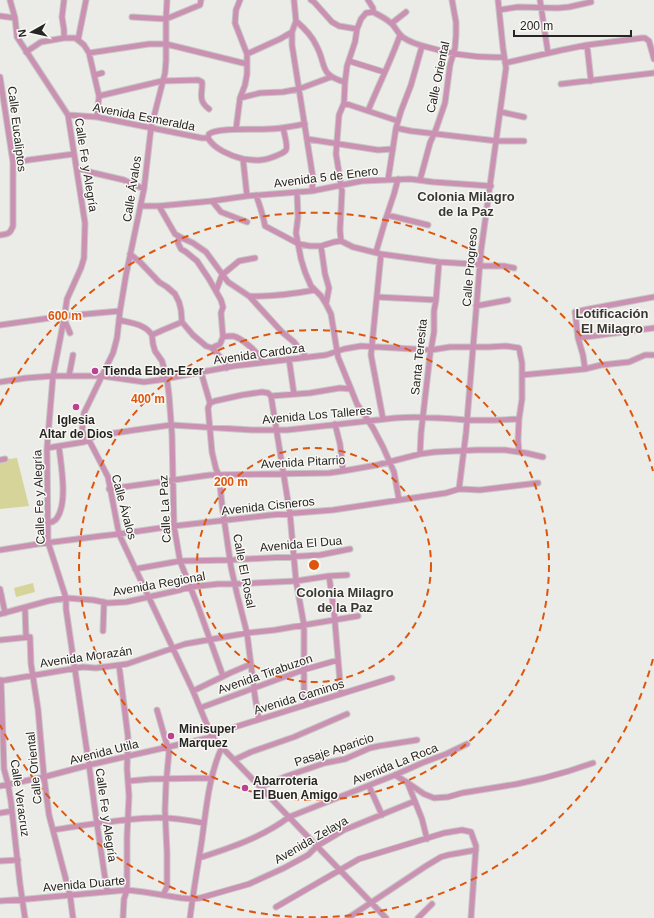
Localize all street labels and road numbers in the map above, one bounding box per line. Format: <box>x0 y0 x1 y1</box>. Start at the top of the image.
street label: Calle Oriental <box>424 40 452 114</box>
street label: Calle Eucaliptos <box>5 85 29 173</box>
street label: Avenida Esmeralda <box>92 100 197 134</box>
street label: Calle Fe y Alegría <box>72 117 100 213</box>
street label: Calle Ávalos <box>119 155 144 223</box>
street label: Avenida 5 de Enero <box>273 164 379 190</box>
street label: Calle Progreso <box>460 227 480 307</box>
street label: Santa Teresita <box>408 318 430 396</box>
street label: Avenida Cardoza <box>213 341 306 367</box>
street label: Avenida Los Talleres <box>261 403 373 427</box>
street label: Calle Fe y Alegría <box>30 449 48 545</box>
street label: Avenida Pitarrio <box>260 453 346 471</box>
street label: Calle Ávalos <box>109 473 140 541</box>
street label: Calle La Paz <box>156 475 174 543</box>
street label: Avenida Cisneros <box>221 494 315 518</box>
street label: Calle El Rosal <box>230 533 258 609</box>
street label: Avenida El Dua <box>259 533 343 555</box>
street label: Avenida Regional <box>112 569 206 599</box>
street label: Avenida Morazán <box>39 644 133 670</box>
street label: Avenida Tirabuzon <box>216 651 314 697</box>
street label: Avenida Caminos <box>252 677 346 717</box>
street label: Pasaje Aparicio <box>293 730 376 769</box>
street label: Calle Oriental <box>23 731 45 805</box>
street label: Avenida Utila <box>68 737 140 767</box>
street label: Avenida La Roca <box>350 740 440 788</box>
street label: Calle Veracruz <box>8 758 32 838</box>
street label: Calle Fe y Alegría <box>92 767 120 863</box>
street label: Avenida Zelaya <box>272 813 351 867</box>
street label: Avenida Duarte <box>42 873 126 895</box>

